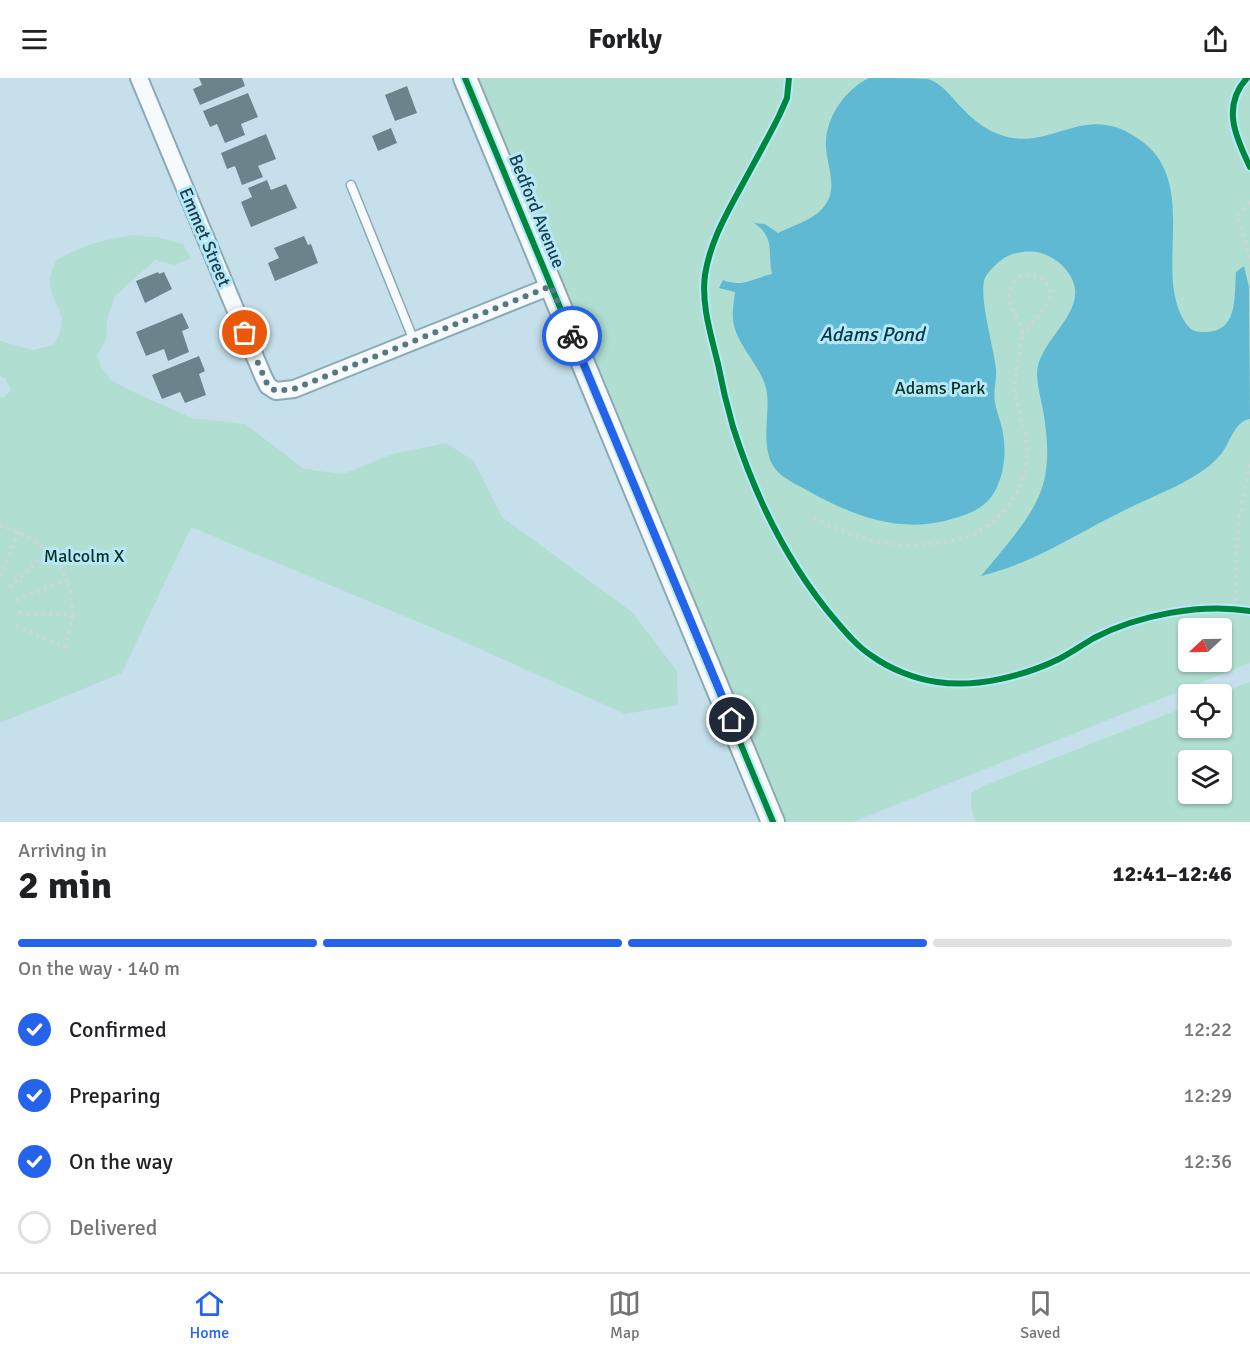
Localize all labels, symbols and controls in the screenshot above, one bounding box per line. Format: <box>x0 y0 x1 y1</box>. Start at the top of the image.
icon: menu <box>18 23 51 56</box>
text: Forkly <box>588 23 662 56</box>
icon: share <box>1199 23 1232 56</box>
street label: Bedford Avenue <box>504 151 570 271</box>
street label: Emmet Street <box>174 184 236 290</box>
courier <box>542 306 602 366</box>
pin <box>219 307 270 358</box>
icon: bag <box>228 316 261 349</box>
icon: bike <box>556 320 589 353</box>
water label: Adams Pond <box>820 322 927 347</box>
park label: Adams Park <box>895 377 985 399</box>
park label: Malcolm X <box>44 545 125 567</box>
north arrow <box>1178 618 1232 672</box>
map controls <box>1178 618 1232 804</box>
button: locate <box>1178 684 1232 738</box>
pin <box>706 694 757 745</box>
icon: home <box>715 703 748 736</box>
button: layers <box>1178 750 1232 804</box>
text: Arriving in <box>18 838 107 863</box>
text: 12:41–12:46 <box>1113 860 1232 887</box>
text: 2 min <box>18 861 112 909</box>
text: On the way · 140 m <box>18 956 180 981</box>
icon: check <box>18 1013 51 1046</box>
text: Confirmed <box>69 1016 167 1043</box>
text: 12:22 <box>1183 1017 1232 1042</box>
icon: check <box>18 1079 51 1112</box>
text: Preparing <box>69 1082 161 1109</box>
text: 12:29 <box>1183 1083 1232 1108</box>
icon: check <box>18 1145 51 1178</box>
text: On the way <box>69 1148 173 1175</box>
text: 12:36 <box>1183 1149 1232 1174</box>
text: Delivered <box>69 1214 157 1241</box>
tab: Home <box>189 1287 229 1343</box>
tab: Map <box>608 1287 641 1343</box>
tab: Saved <box>1020 1287 1061 1343</box>

